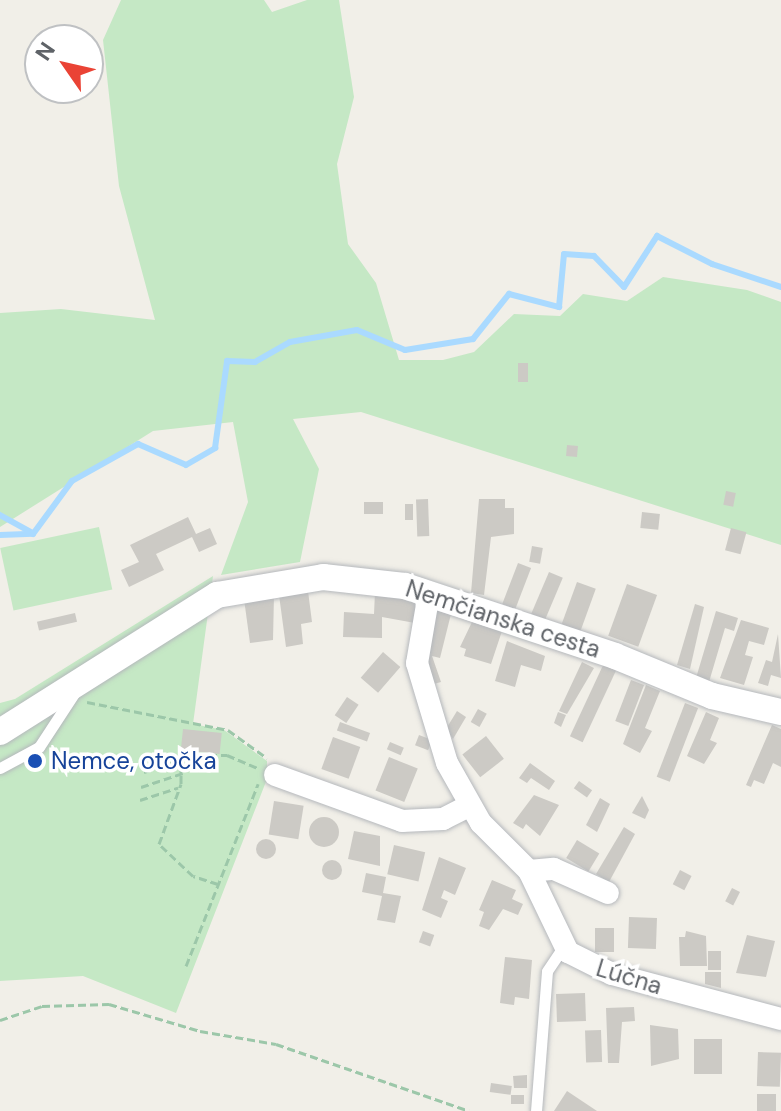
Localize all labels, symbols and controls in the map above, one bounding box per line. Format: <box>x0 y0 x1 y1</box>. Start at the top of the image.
north arrow <box>24 24 104 104</box>
text: N <box>29 37 62 66</box>
street label: Nemčianska cesta <box>402 574 604 664</box>
place label: Nemce, otočka <box>51 747 217 775</box>
marker: Nemce, otočka <box>26 752 44 770</box>
street label: Lúčna <box>593 953 665 1001</box>

